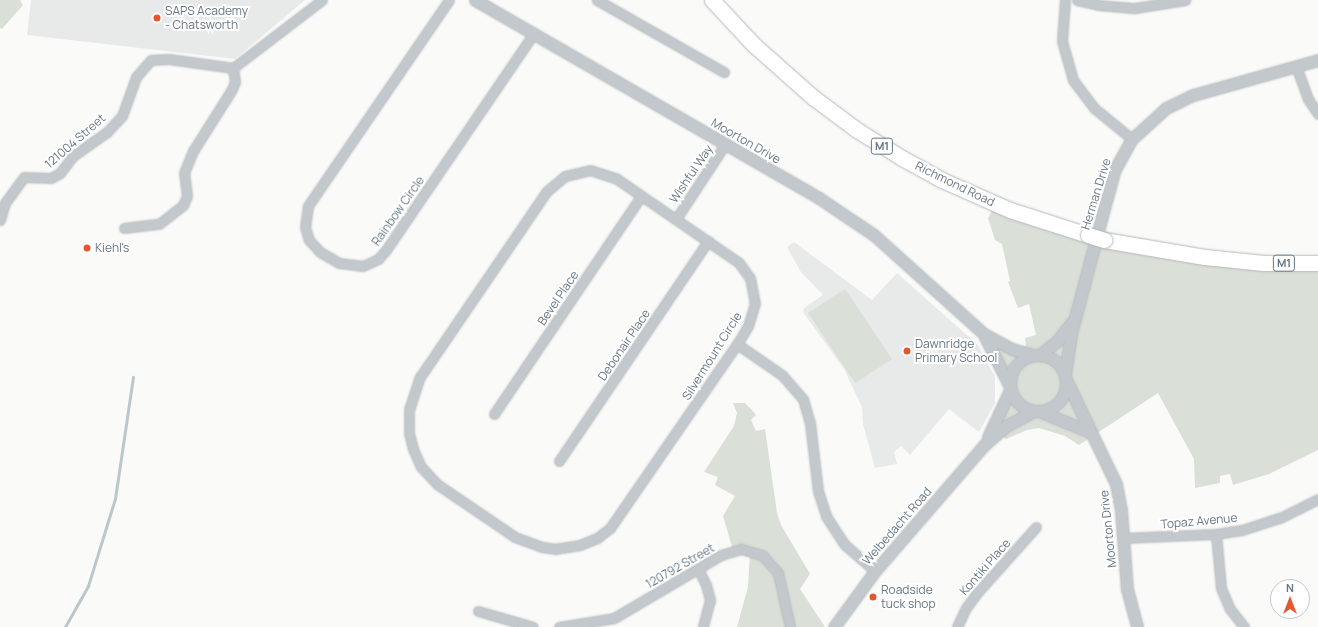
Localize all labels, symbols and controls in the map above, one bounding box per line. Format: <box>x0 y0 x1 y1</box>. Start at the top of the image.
place label: SAPS Academy - Chatsworth <box>165 4 248 32</box>
marker: SAPS Academy - Chatsworth <box>152 13 162 23</box>
street label: 121004 Street <box>42 111 108 171</box>
street label: Moorton Drive <box>709 115 783 167</box>
road number: M1 <box>870 137 894 155</box>
street label: Wishful Way <box>666 142 716 206</box>
street label: Herman Drive <box>1078 157 1114 231</box>
street label: Richmond Road <box>913 159 997 209</box>
street label: Rainbow Circle <box>369 173 427 249</box>
place label: Kiehl's <box>95 241 129 255</box>
marker: Kiehl's <box>82 243 92 253</box>
road number: M1 <box>1272 254 1296 272</box>
street label: Bevel Place <box>535 268 581 328</box>
street label: Debonair Place <box>595 307 653 383</box>
street label: Silvermount Circle <box>679 309 745 403</box>
place label: Dawnridge Primary School <box>915 337 997 365</box>
marker: Dawnridge Primary School <box>902 346 912 356</box>
street label: Welbedacht Road <box>860 484 934 568</box>
street label: Moorton Drive <box>1097 490 1119 568</box>
street label: Topaz Avenue <box>1160 510 1238 532</box>
street label: Kontiki Place <box>957 536 1013 598</box>
street label: 120792 Street <box>643 541 717 591</box>
north arrow <box>1270 579 1310 619</box>
text: N <box>1286 580 1294 595</box>
place label: Roadside tuck shop <box>881 583 936 611</box>
marker: Roadside tuck shop <box>868 592 878 602</box>

